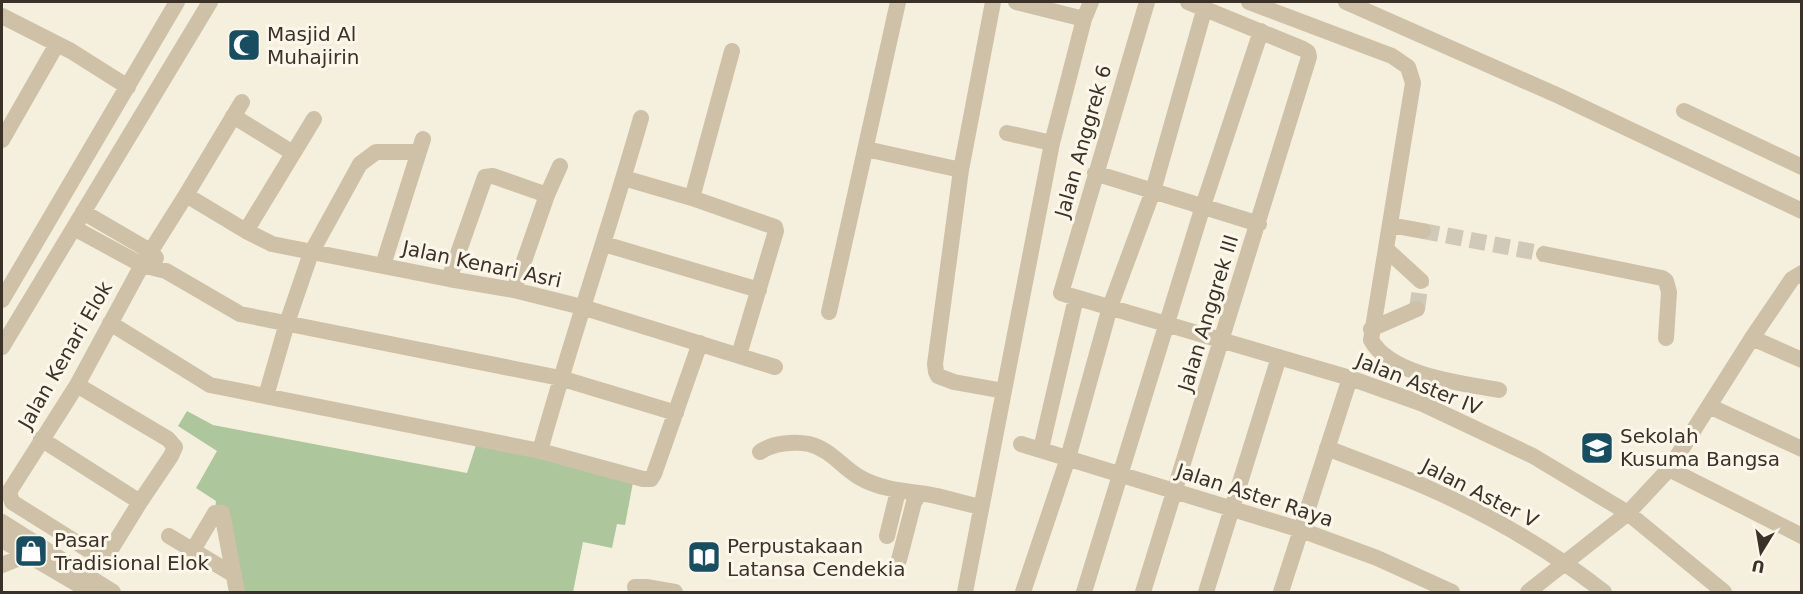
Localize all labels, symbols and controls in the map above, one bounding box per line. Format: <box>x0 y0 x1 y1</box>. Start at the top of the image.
place label: Masjid Al Muhajirin <box>267 22 359 69</box>
mosque icon: Masjid Al Muhajirin <box>226 27 262 63</box>
street label: Jalan Anggrek 6 <box>1049 62 1116 222</box>
street label: Jalan Anggrek III <box>1172 232 1243 396</box>
street label: Jalan Kenari Asri <box>398 235 564 293</box>
street label: Jalan Kenari Elok <box>12 277 117 435</box>
street label: Jalan Aster IV <box>1351 347 1486 420</box>
place label: Sekolah Kusuma Bangsa <box>1620 424 1780 471</box>
school or university icon: Sekolah Kusuma Bangsa <box>1579 430 1615 466</box>
street label: Jalan Aster V <box>1416 452 1543 533</box>
street label: Jalan Aster Raya <box>1172 458 1337 532</box>
north arrow <box>1731 522 1791 582</box>
place label: Pasar Tradisional Elok <box>53 528 209 575</box>
shop icon: Pasar Tradisional Elok <box>13 533 49 569</box>
place label: Perpustakaan Latansa Cendekia <box>727 534 906 581</box>
library icon: Perpustakaan Latansa Cendekia <box>686 539 722 575</box>
text: U <box>1750 556 1766 577</box>

